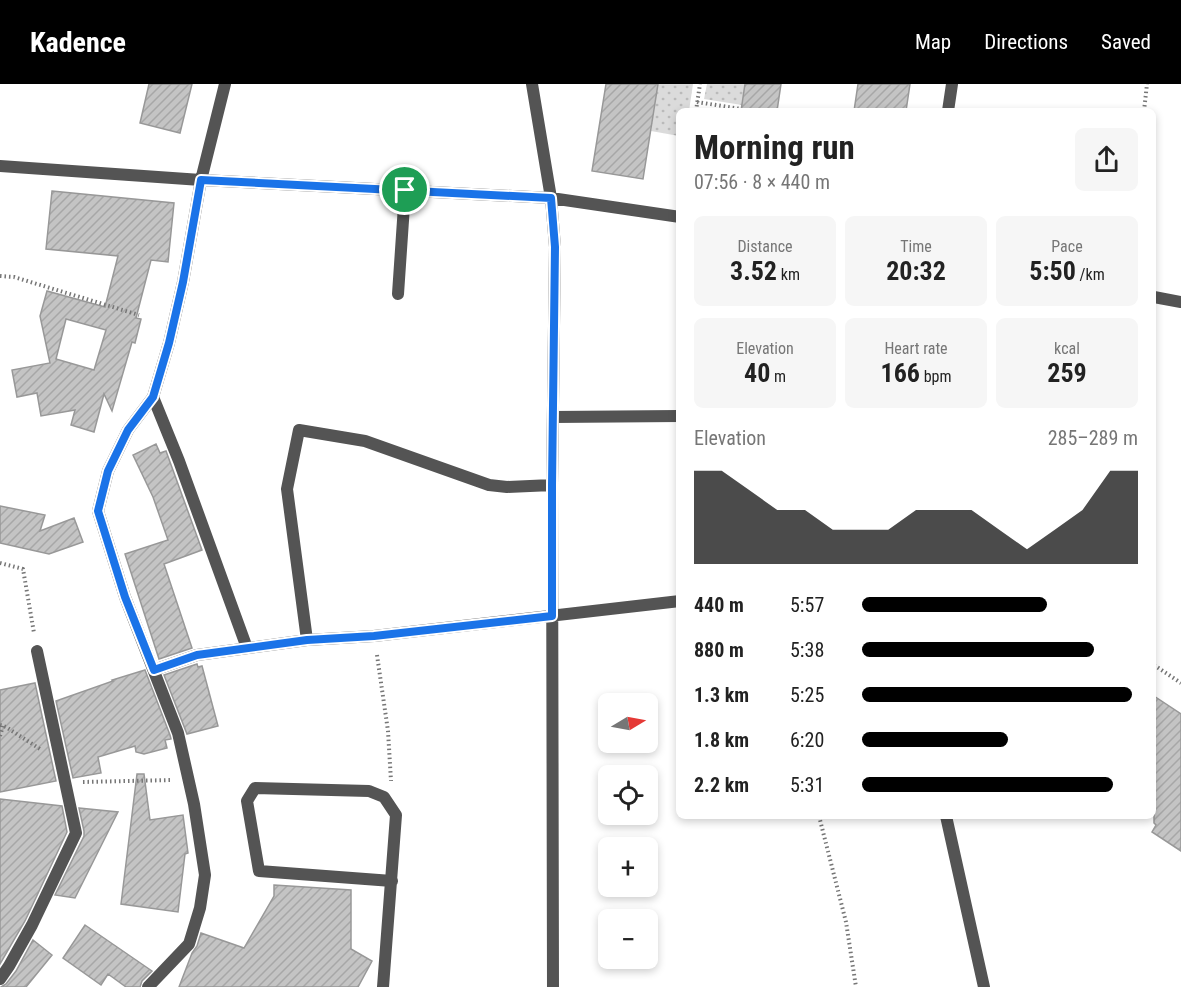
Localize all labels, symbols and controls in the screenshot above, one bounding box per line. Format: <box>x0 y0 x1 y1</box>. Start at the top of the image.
text: Kadence <box>30 26 126 59</box>
text: Map <box>915 30 951 54</box>
text: Directions <box>984 30 1068 54</box>
text: Saved <box>1101 30 1151 54</box>
text: Morning run <box>694 128 855 167</box>
button: share <box>1075 128 1138 191</box>
pin <box>379 164 430 215</box>
text: 07:56 · 8 × 440 m <box>694 170 830 194</box>
icon: arrive <box>388 173 421 206</box>
text: Distance <box>737 237 793 256</box>
text: Time <box>900 237 932 256</box>
text: Pace <box>1051 237 1083 256</box>
text: 3.52 <box>730 256 777 286</box>
text: 20:32 <box>886 256 946 286</box>
text: 5:50 <box>1029 256 1076 286</box>
text: km <box>777 265 800 284</box>
text: /km <box>1076 265 1105 284</box>
text: Elevation <box>736 339 794 358</box>
text: Heart rate <box>884 339 948 358</box>
text: kcal <box>1054 339 1080 358</box>
text: 40 <box>744 358 770 388</box>
text: 166 <box>881 358 920 388</box>
text: 259 <box>1047 358 1087 388</box>
text: m <box>770 367 786 386</box>
text: bpm <box>920 367 951 386</box>
text: Elevation <box>694 426 766 450</box>
text: 285–289 m <box>1048 426 1138 450</box>
text: 440 m <box>694 593 744 617</box>
text: 5:57 <box>790 593 824 617</box>
text: 880 m <box>694 638 744 662</box>
text: 5:38 <box>790 638 824 662</box>
text: 1.3 km <box>694 683 749 707</box>
text: 5:25 <box>790 683 824 707</box>
north arrow <box>598 693 658 753</box>
map controls <box>598 693 658 969</box>
text: 1.8 km <box>694 728 749 752</box>
text: 6:20 <box>790 728 824 752</box>
button: locate <box>598 765 658 825</box>
text: 2.2 km <box>694 773 749 797</box>
text: 5:31 <box>790 773 824 797</box>
button: + <box>598 837 658 897</box>
button: − <box>598 909 658 969</box>

